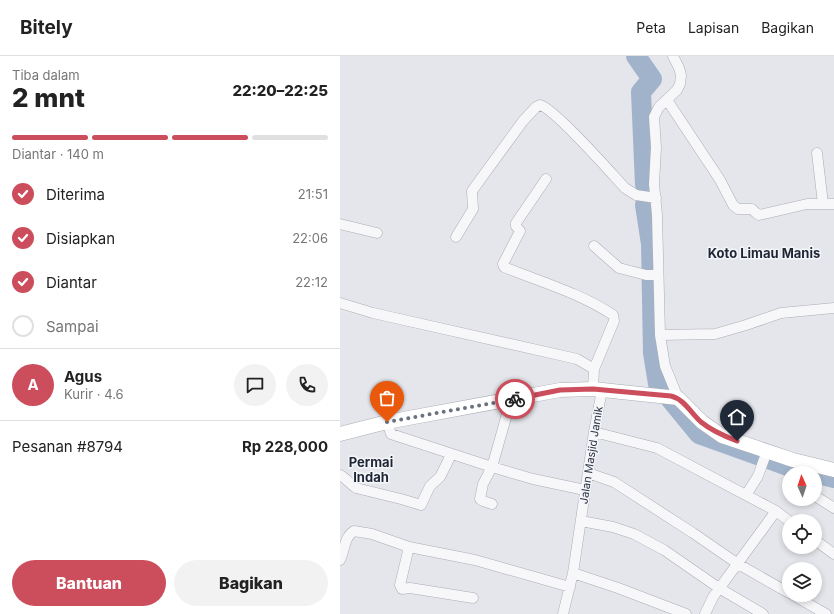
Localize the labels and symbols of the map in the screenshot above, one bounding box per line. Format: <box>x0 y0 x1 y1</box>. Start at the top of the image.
district label: Koto Limau Manis <box>708 245 820 261</box>
courier <box>495 379 535 419</box>
pin <box>370 381 404 422</box>
pin <box>720 400 754 441</box>
street label: Jalan Masjid Jamik <box>576 405 606 505</box>
district label: Permai Indah <box>349 454 393 485</box>
north arrow <box>782 466 822 506</box>

